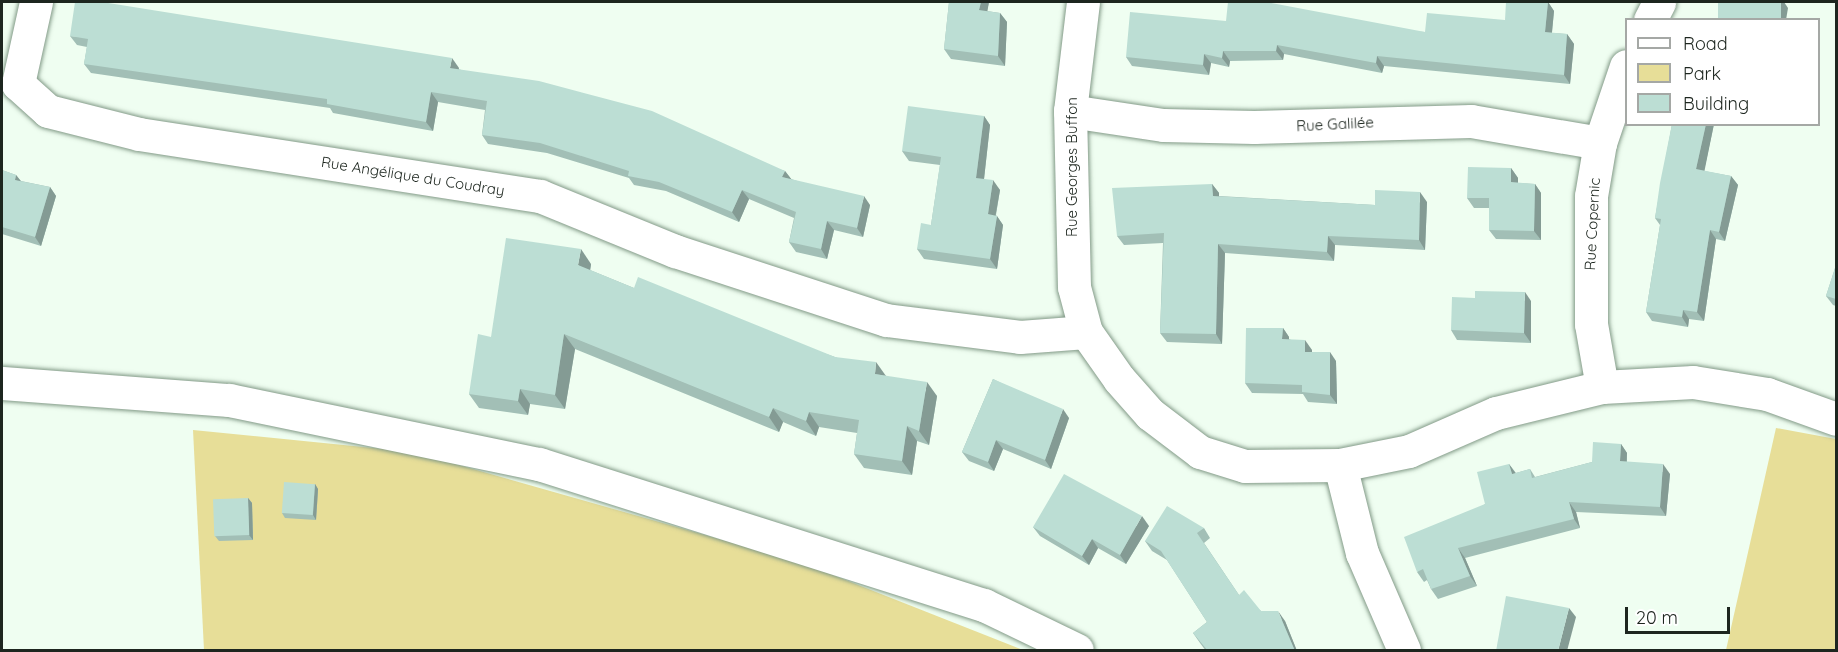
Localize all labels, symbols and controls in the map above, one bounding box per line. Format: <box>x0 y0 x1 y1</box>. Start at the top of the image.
legend <box>1625 18 1820 126</box>
text: Road <box>1683 32 1728 55</box>
text: Park <box>1683 62 1721 85</box>
text: Building <box>1683 92 1749 115</box>
street label: Rue Georges Buffon <box>1063 97 1081 237</box>
street label: Rue Galilée <box>1296 113 1374 135</box>
street label: Rue Angélique du Coudray <box>320 153 506 199</box>
street label: Rue Copernic <box>1581 177 1603 271</box>
scale bar <box>1628 595 1733 633</box>
text: 20 m <box>1636 606 1678 629</box>

